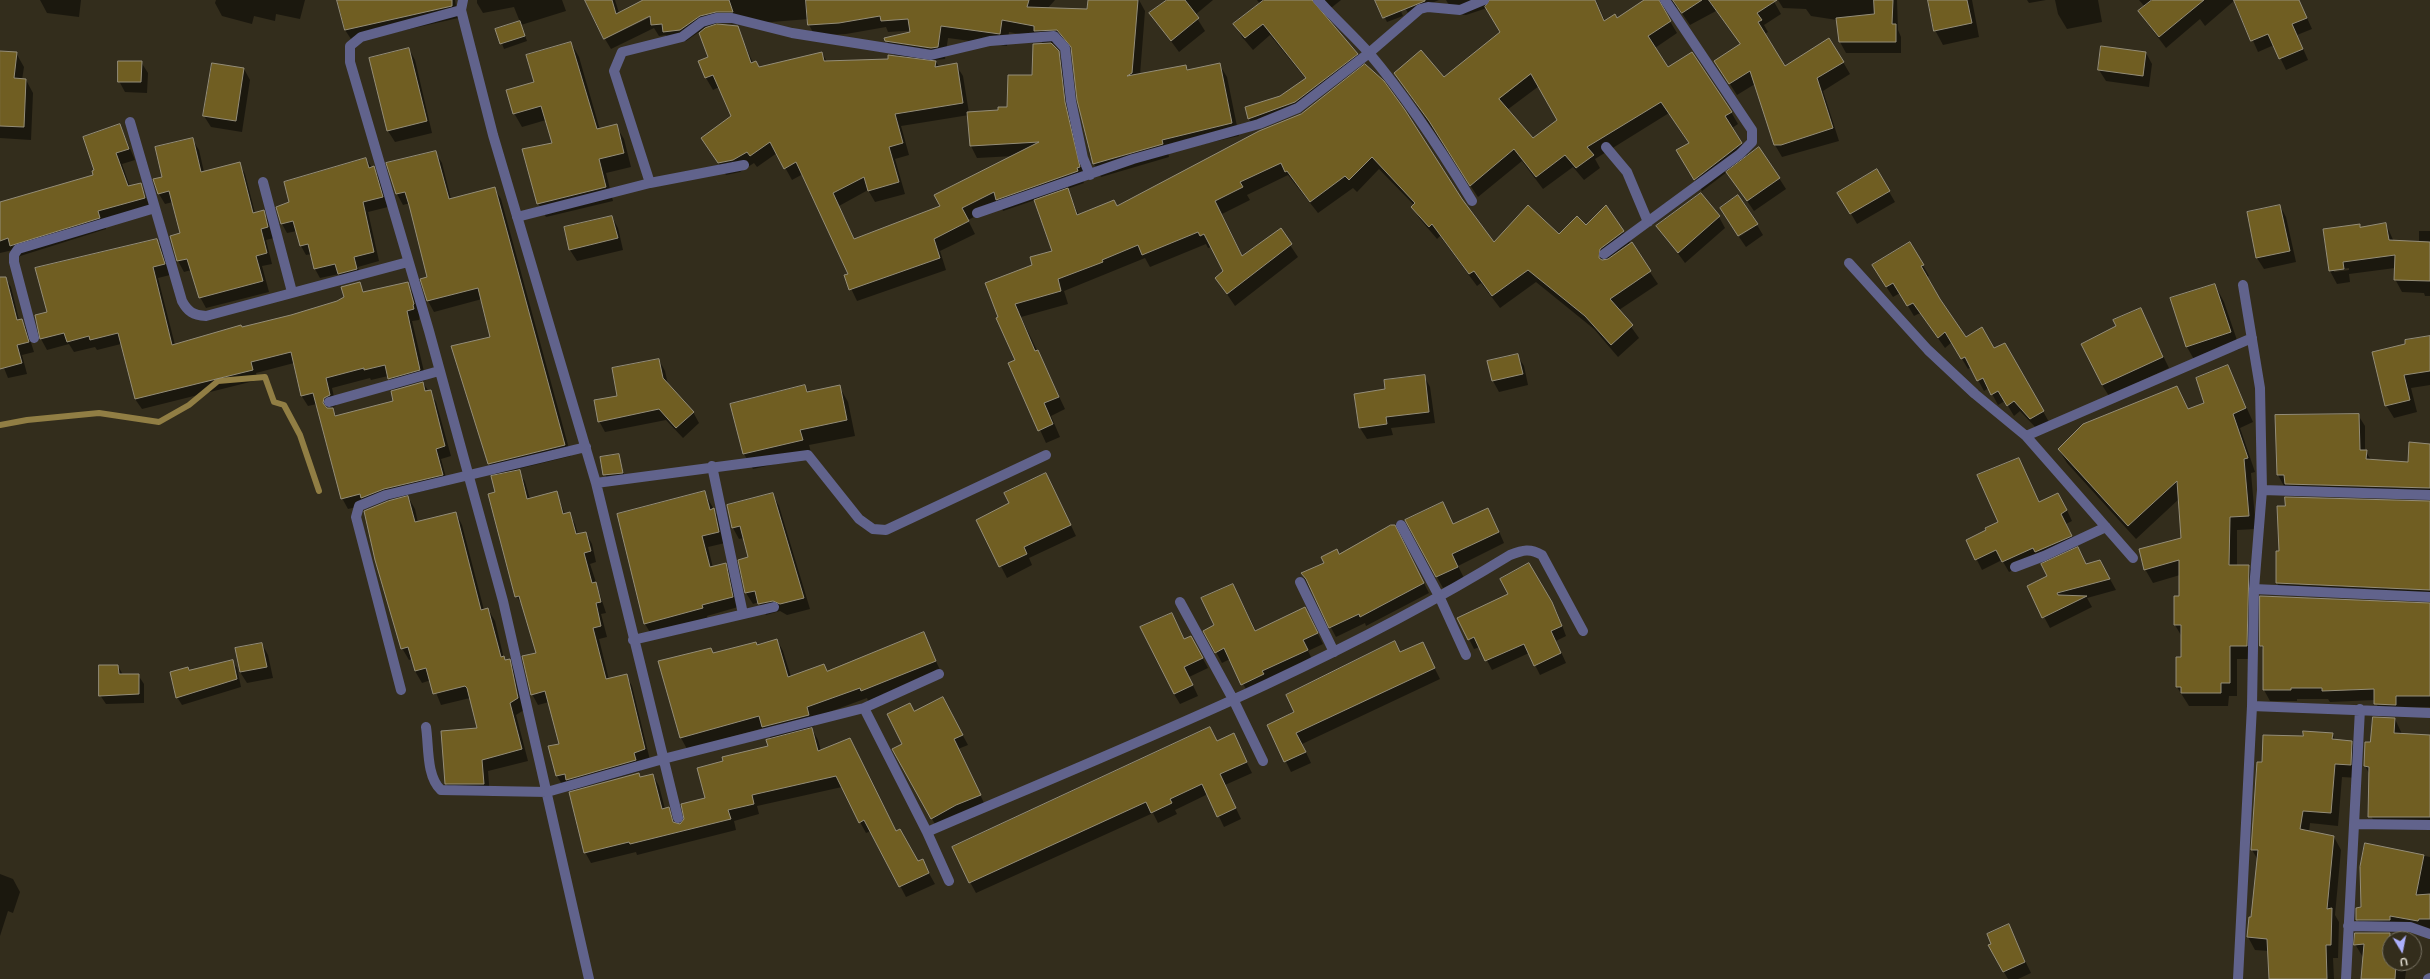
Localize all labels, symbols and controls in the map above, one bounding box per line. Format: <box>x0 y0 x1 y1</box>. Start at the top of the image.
north arrow <box>2382 931 2422 971</box>
text: U <box>2399 955 2409 969</box>

